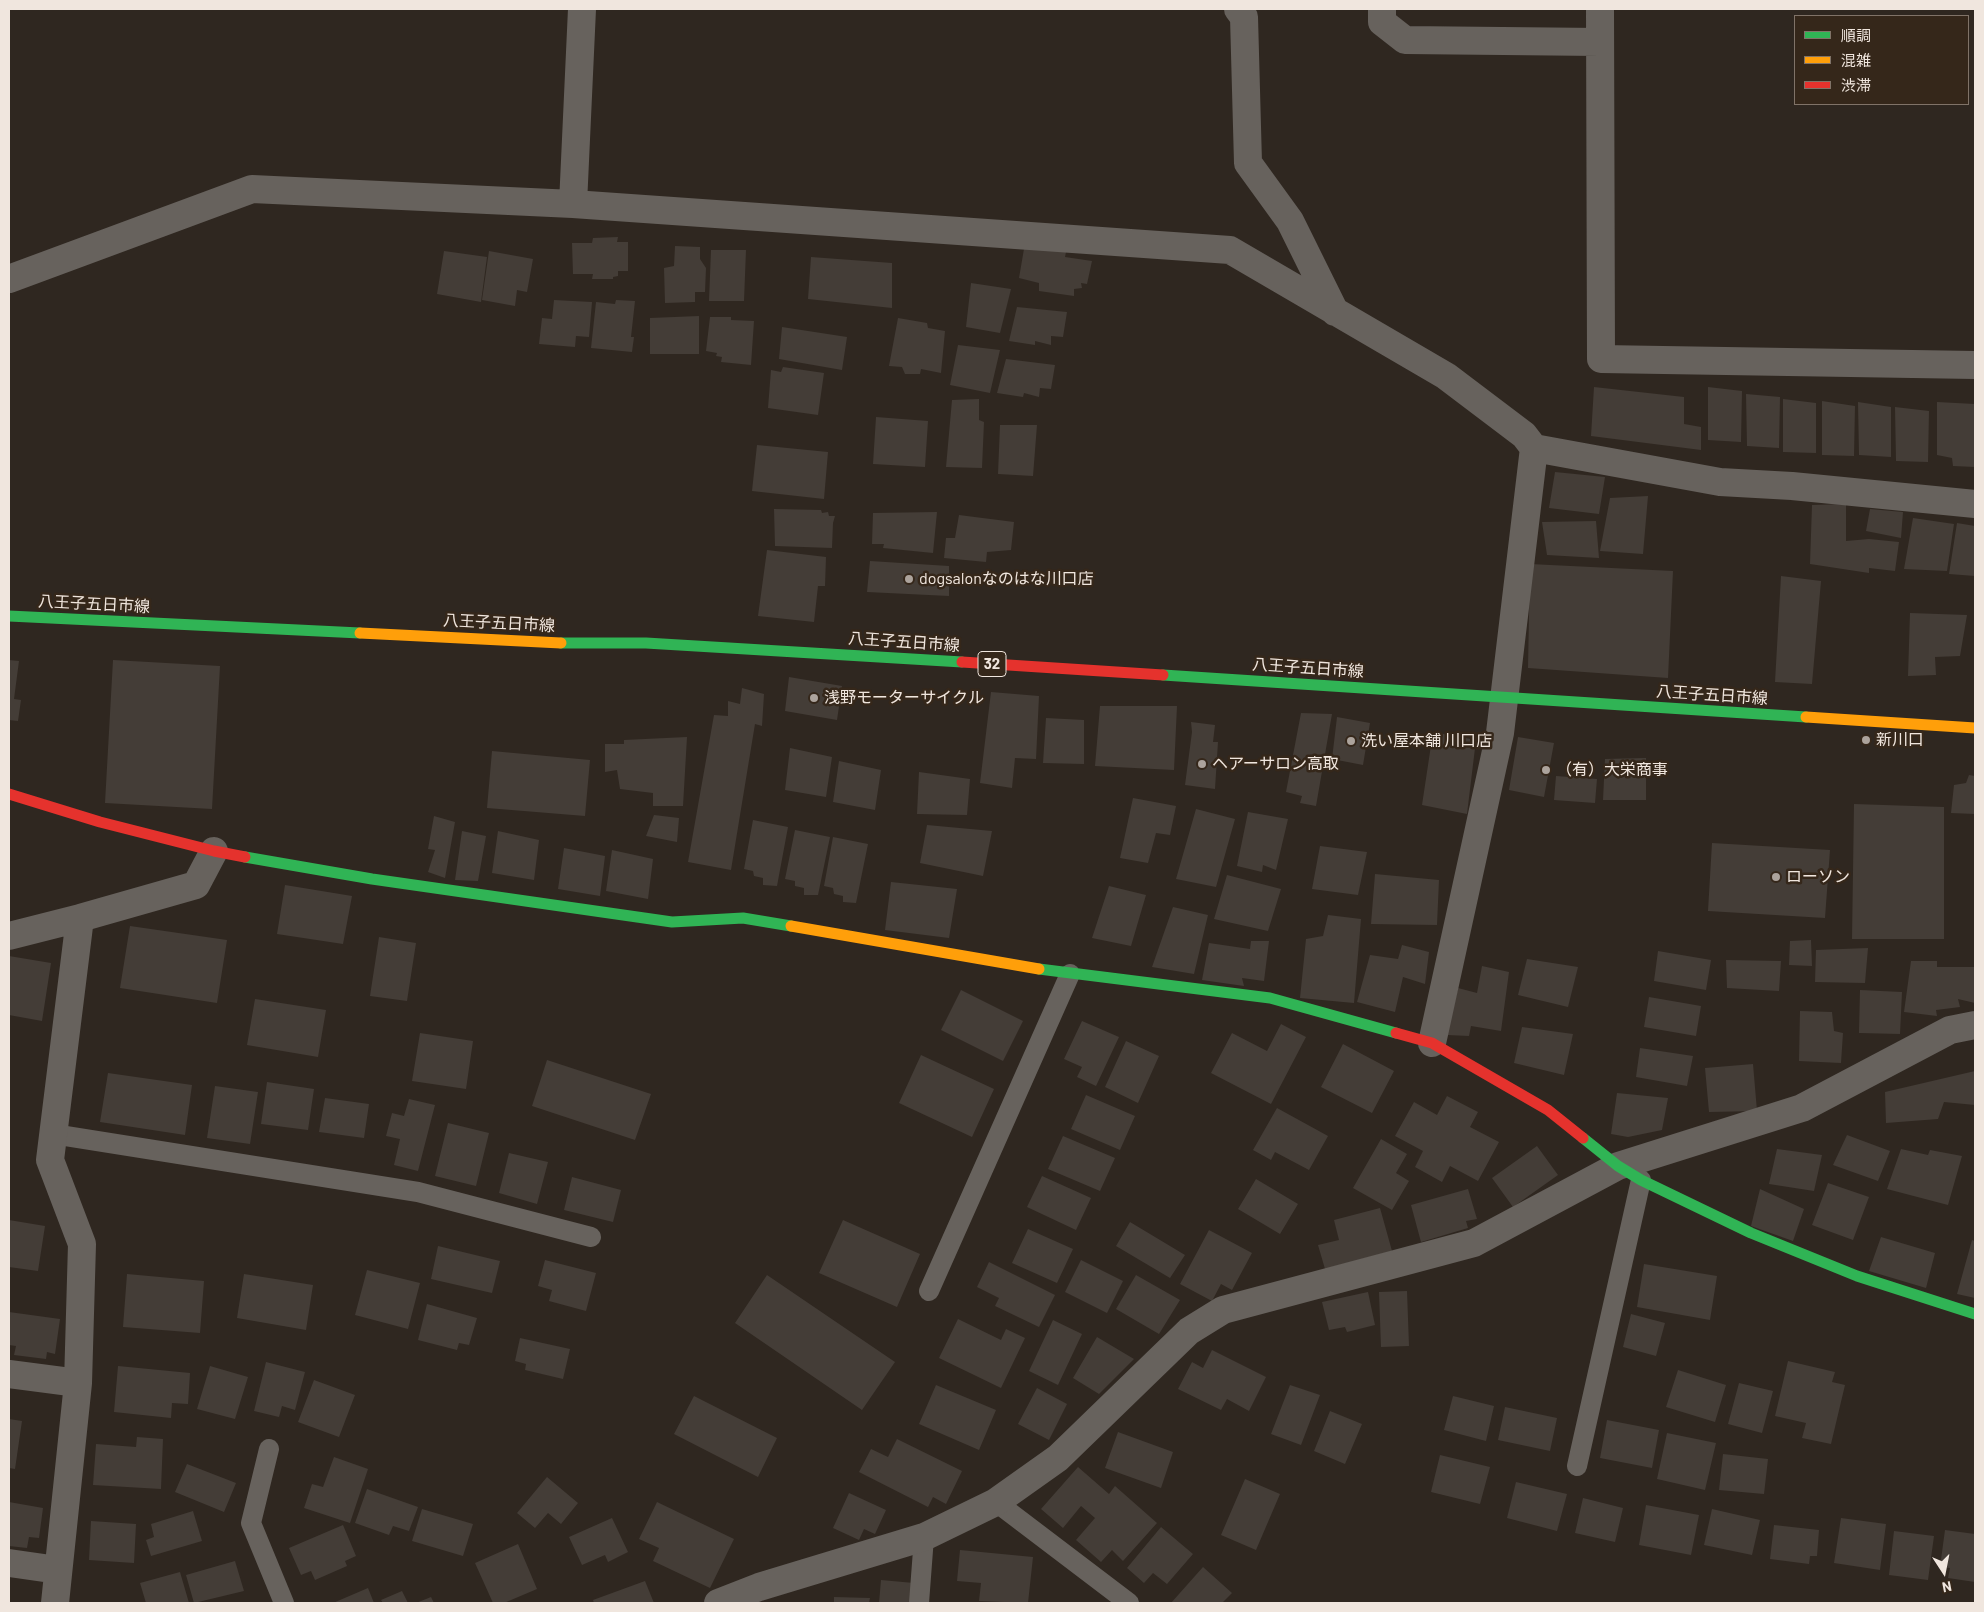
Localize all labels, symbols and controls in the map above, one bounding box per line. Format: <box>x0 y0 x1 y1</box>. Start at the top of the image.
legend <box>1794 15 1969 105</box>
text: 順調 <box>1841 26 1871 44</box>
text: 混雑 <box>1841 51 1871 69</box>
text: 渋滞 <box>1841 76 1871 94</box>
place label: dogsalonなのはな川口店 <box>919 569 1094 589</box>
marker: dogsalonなのはな川口店 <box>903 573 915 585</box>
street label: 八王子五日市線 <box>38 591 150 617</box>
street label: 八王子五日市線 <box>443 610 555 636</box>
street label: 八王子五日市線 <box>847 629 961 655</box>
road number: 32 <box>978 652 1006 676</box>
street label: 八王子五日市線 <box>1251 655 1365 681</box>
street label: 八王子五日市線 <box>1655 682 1769 708</box>
place label: 浅野モーターサイクル <box>824 688 984 708</box>
marker: 浅野モーターサイクル <box>808 692 820 704</box>
place label: 新川口 <box>1876 730 1924 750</box>
place label: 洗い屋本舗 川口店 <box>1361 731 1492 751</box>
marker: 新川口 <box>1860 734 1872 746</box>
marker: 洗い屋本舗 川口店 <box>1345 735 1357 747</box>
place label: ヘアーサロン高取 <box>1212 754 1339 774</box>
marker: ヘアーサロン高取 <box>1196 758 1208 770</box>
place label: （有）大栄商事 <box>1556 760 1668 780</box>
marker: （有）大栄商事 <box>1540 764 1552 776</box>
place label: ローソン <box>1786 867 1850 887</box>
marker: ローソン <box>1770 871 1782 883</box>
north arrow <box>1919 1547 1969 1597</box>
text: N <box>1941 1578 1953 1596</box>

